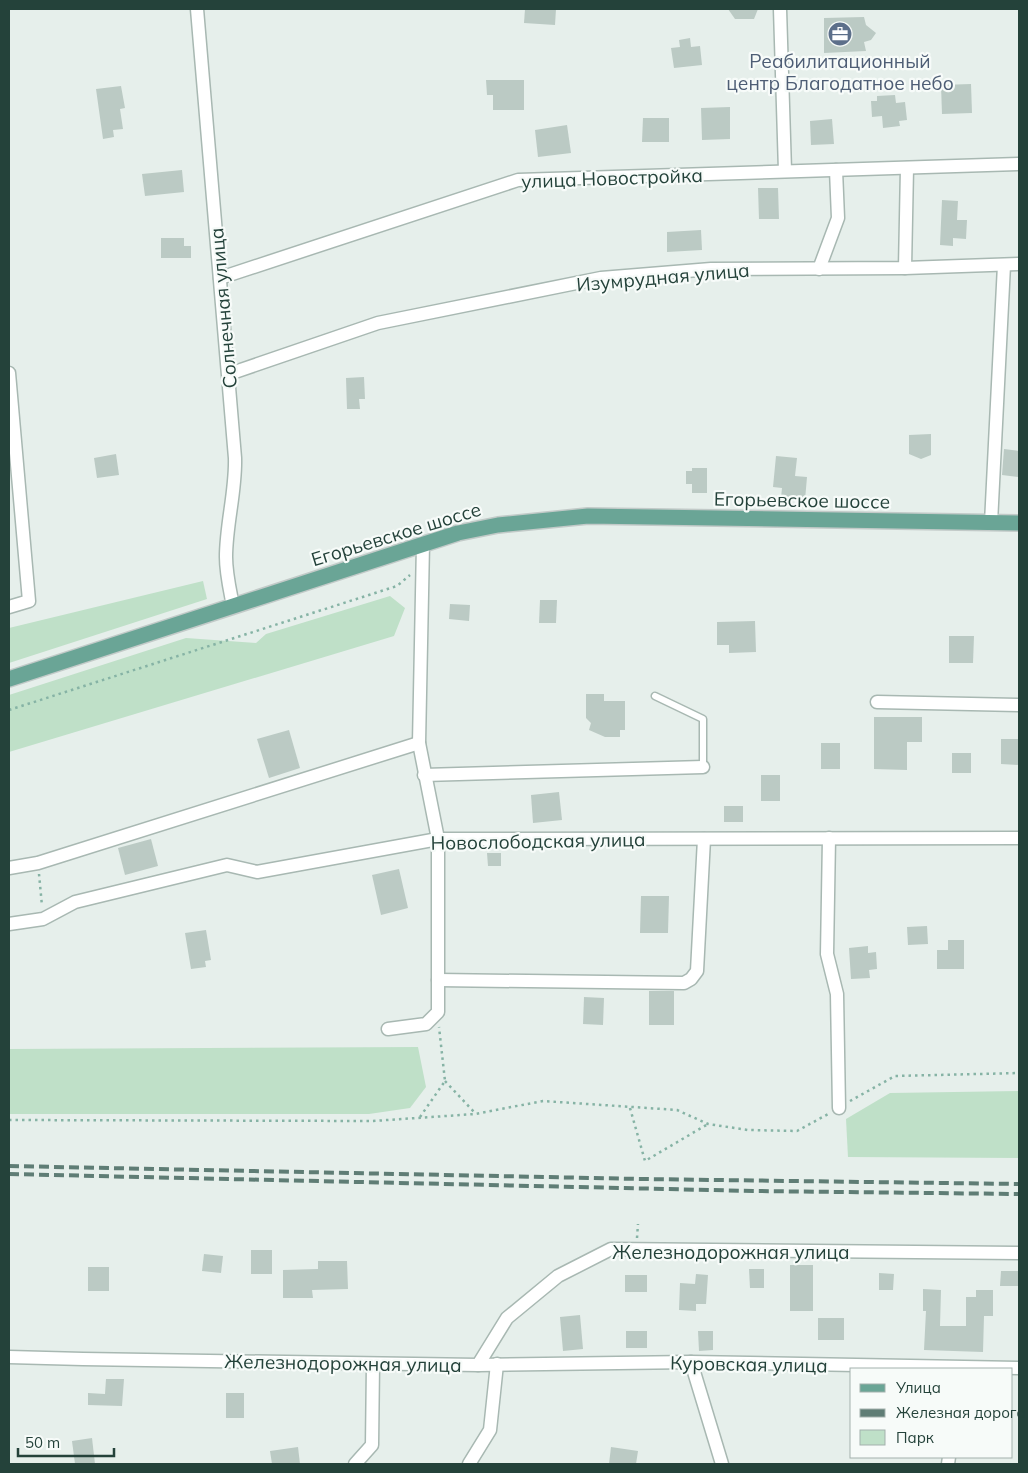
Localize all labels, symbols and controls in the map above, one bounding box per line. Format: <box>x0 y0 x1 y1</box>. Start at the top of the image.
office icon: Реабилитационный центр Благодатное небо <box>827 21 853 47</box>
place label: Реабилитационный центр Благодатное небо <box>726 49 954 95</box>
street label: улица Новостройка <box>521 163 703 193</box>
street label: Солнечная улица <box>204 227 242 389</box>
street label: Изумрудная улица <box>575 257 751 297</box>
street label: Егорьевское шоссе <box>714 486 890 514</box>
street label: Егорьевское шоссе <box>308 497 484 571</box>
street label: Новослободская улица <box>430 827 646 855</box>
street label: Железнодорожная улица <box>612 1240 850 1264</box>
street label: Железнодорожная улица <box>224 1349 462 1377</box>
street label: Куровская улица <box>670 1351 828 1377</box>
legend <box>850 1368 1013 1458</box>
text: Улица <box>895 1378 941 1397</box>
text: Железная дорога <box>896 1403 1026 1422</box>
scale bar <box>18 1426 114 1458</box>
text: Парк <box>896 1428 935 1447</box>
text: 50 m <box>25 1433 60 1452</box>

